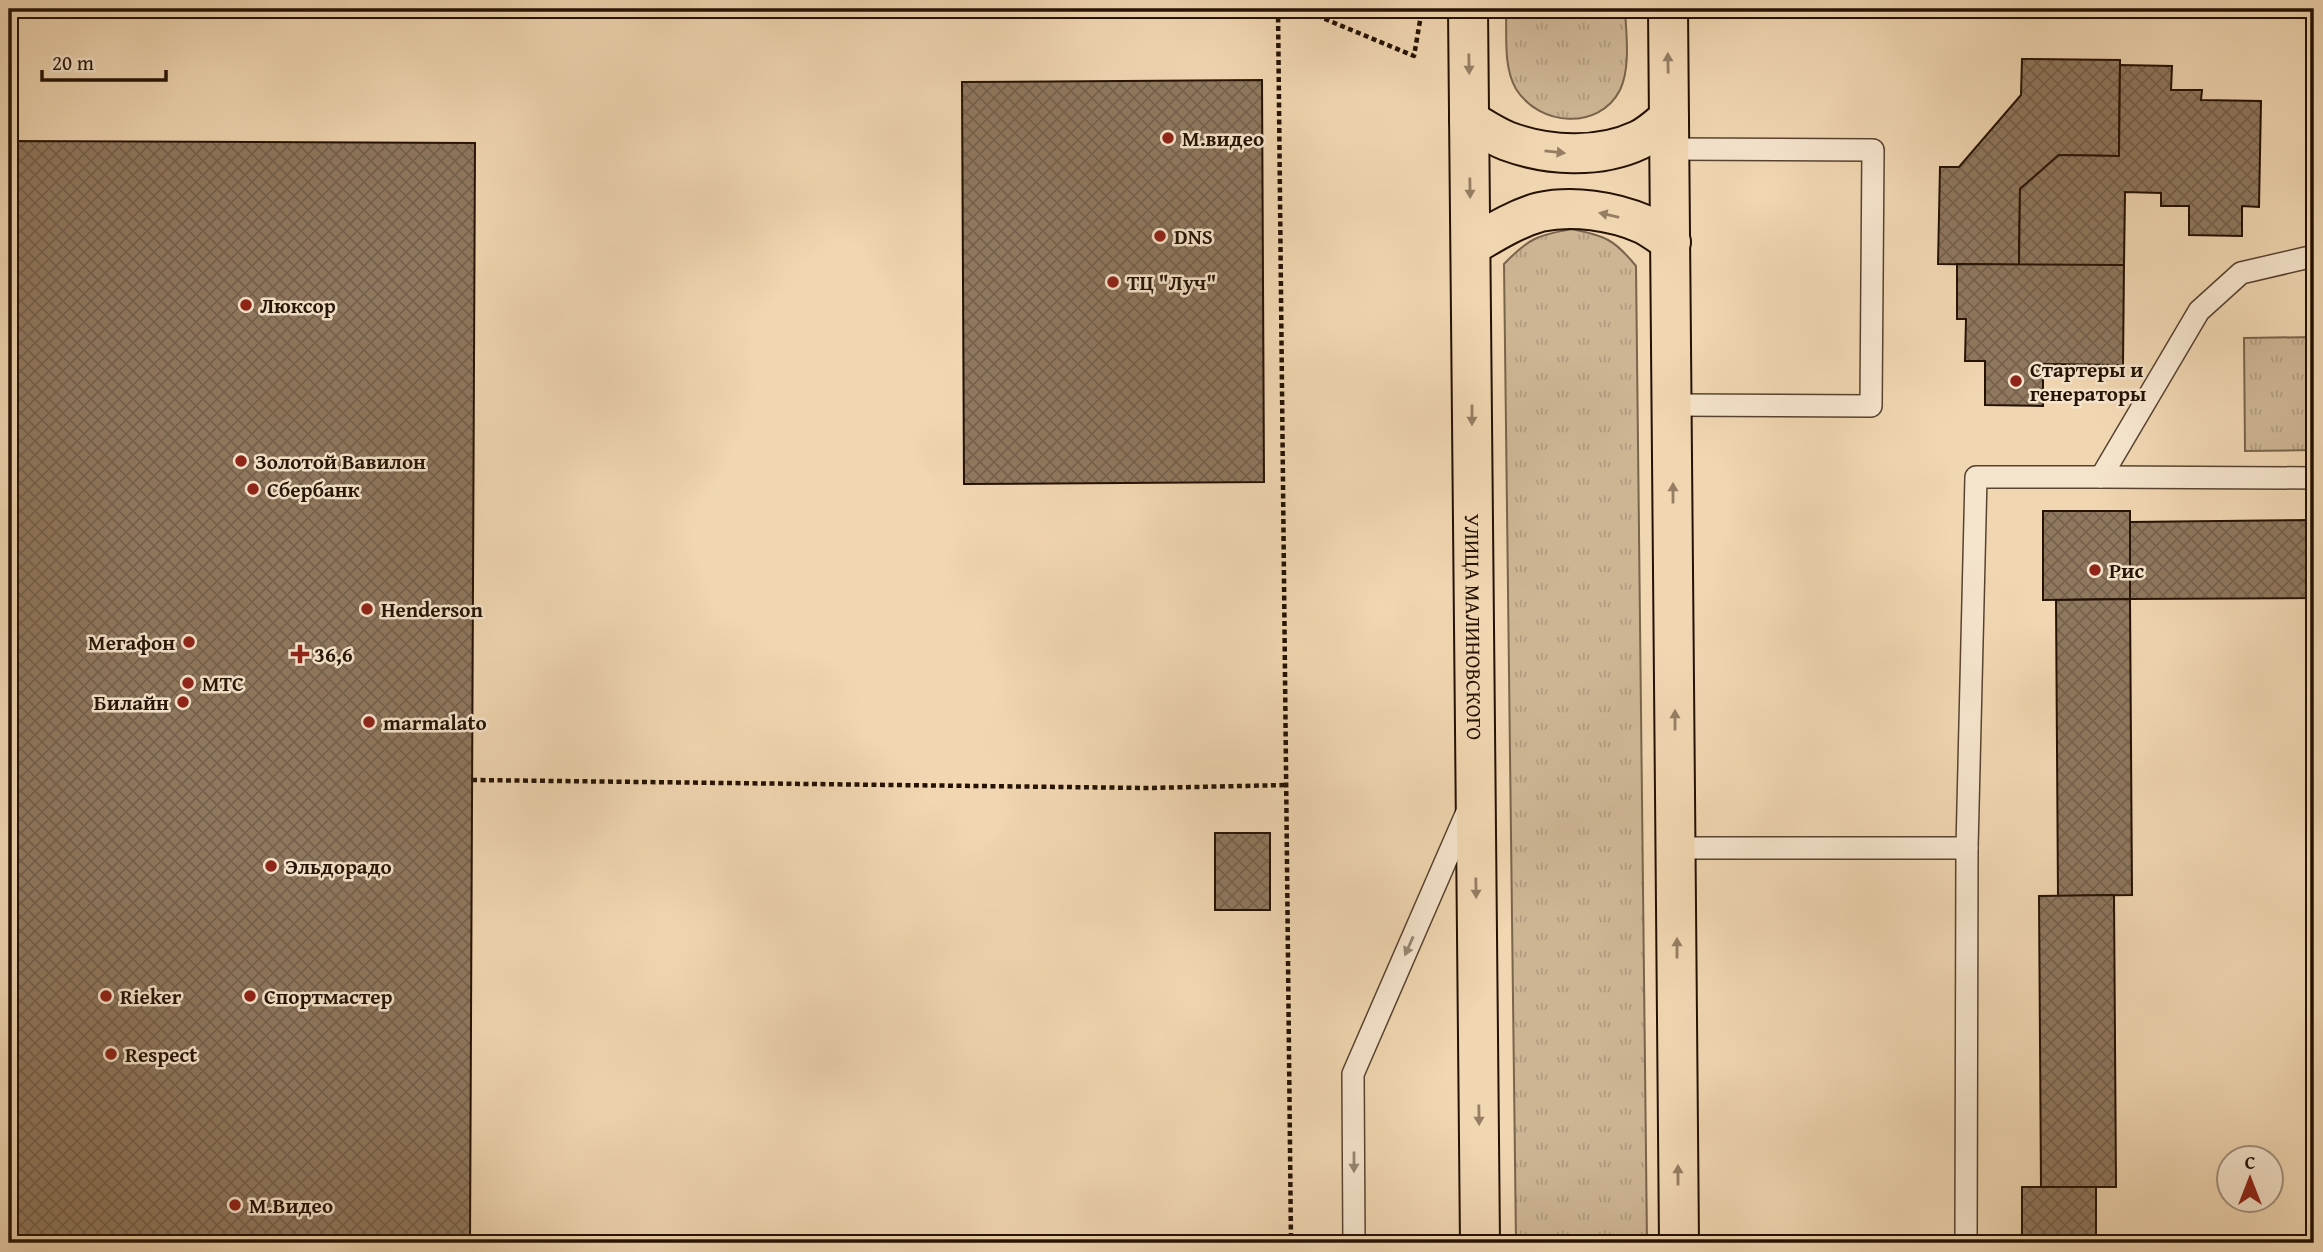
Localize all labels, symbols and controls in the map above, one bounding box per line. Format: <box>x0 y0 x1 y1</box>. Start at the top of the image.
scale bar <box>42 38 166 82</box>
text: 20 m <box>52 47 94 78</box>
one-way arrow <box>1663 52 1674 74</box>
one-way arrow <box>1463 54 1474 76</box>
place label: М.видео <box>1182 123 1264 154</box>
marker: М.видео <box>1160 130 1176 146</box>
one-way arrow <box>1544 147 1566 158</box>
one-way arrow <box>1464 177 1476 199</box>
one-way arrow <box>1598 209 1620 220</box>
place label: DNS <box>1174 221 1213 252</box>
marker: DNS <box>1152 228 1168 244</box>
place label: ТЦ "Луч" <box>1127 267 1216 298</box>
marker: ТЦ "Луч" <box>1105 274 1121 290</box>
place label: Люксор <box>260 290 336 321</box>
marker: Люксор <box>238 297 254 313</box>
place label: Стартеры и генераторы <box>2030 354 2146 409</box>
marker: Стартеры и генераторы <box>2008 373 2024 389</box>
one-way arrow <box>1466 405 1478 427</box>
place label: Золотой Вавилон <box>255 446 426 477</box>
marker: Золотой Вавилон <box>233 453 249 469</box>
place label: Сбербанк <box>267 474 361 505</box>
marker: Сбербанк <box>245 481 261 497</box>
one-way arrow <box>1667 481 1679 503</box>
street label: УЛИЦА МАЛИНОВСКОГО <box>1457 514 1491 740</box>
place label: Рис <box>2109 555 2144 586</box>
marker: Рис <box>2087 562 2103 578</box>
place label: Henderson <box>381 594 483 625</box>
marker: Henderson <box>359 601 375 617</box>
place label: Мегафон <box>88 627 175 658</box>
marker: Мегафон <box>181 634 197 650</box>
place label: 36,6 <box>314 639 353 670</box>
marker: 36,6 <box>292 646 308 662</box>
place label: МТС <box>202 668 244 699</box>
marker: МТС <box>180 675 196 691</box>
place label: Билайн <box>94 687 169 718</box>
marker: Билайн <box>175 694 191 710</box>
place label: marmalato <box>383 707 487 738</box>
one-way arrow <box>1669 709 1681 731</box>
marker: marmalato <box>361 714 377 730</box>
place label: Эльдорадо <box>285 851 392 882</box>
marker: Эльдорадо <box>263 858 279 874</box>
one-way arrow <box>1470 877 1482 899</box>
one-way arrow <box>1403 936 1414 957</box>
one-way arrow <box>1671 936 1683 958</box>
place label: Rieker <box>120 981 182 1012</box>
place label: Спортмастер <box>264 981 393 1012</box>
marker: Rieker <box>98 988 114 1004</box>
marker: Спортмастер <box>242 988 258 1004</box>
place label: Respect <box>125 1039 197 1070</box>
marker: Respect <box>103 1046 119 1062</box>
one-way arrow <box>1473 1105 1484 1127</box>
north arrow <box>2214 1144 2284 1214</box>
text: С <box>2245 1148 2256 1176</box>
one-way arrow <box>1348 1152 1360 1174</box>
one-way arrow <box>1673 1164 1684 1186</box>
place label: М.Видео <box>249 1190 333 1221</box>
marker: М.Видео <box>227 1197 243 1213</box>

